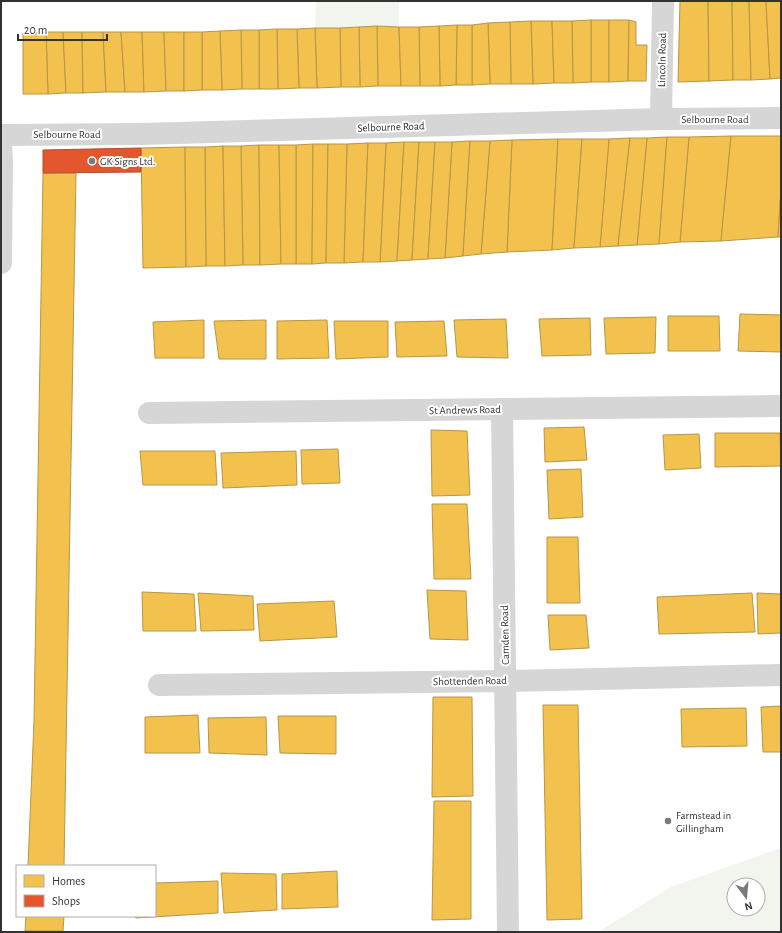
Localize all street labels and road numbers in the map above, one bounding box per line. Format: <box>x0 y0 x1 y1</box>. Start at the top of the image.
street label: Lincoln Road <box>656 32 668 87</box>
street label: Selbourne Road <box>681 114 749 125</box>
street label: Selbourne Road <box>357 120 425 134</box>
street label: Selbourne Road <box>33 129 101 140</box>
street label: St Andrews Road <box>429 404 501 416</box>
street label: Camden Road <box>499 605 511 665</box>
street label: Shottenden Road <box>433 675 507 687</box>

